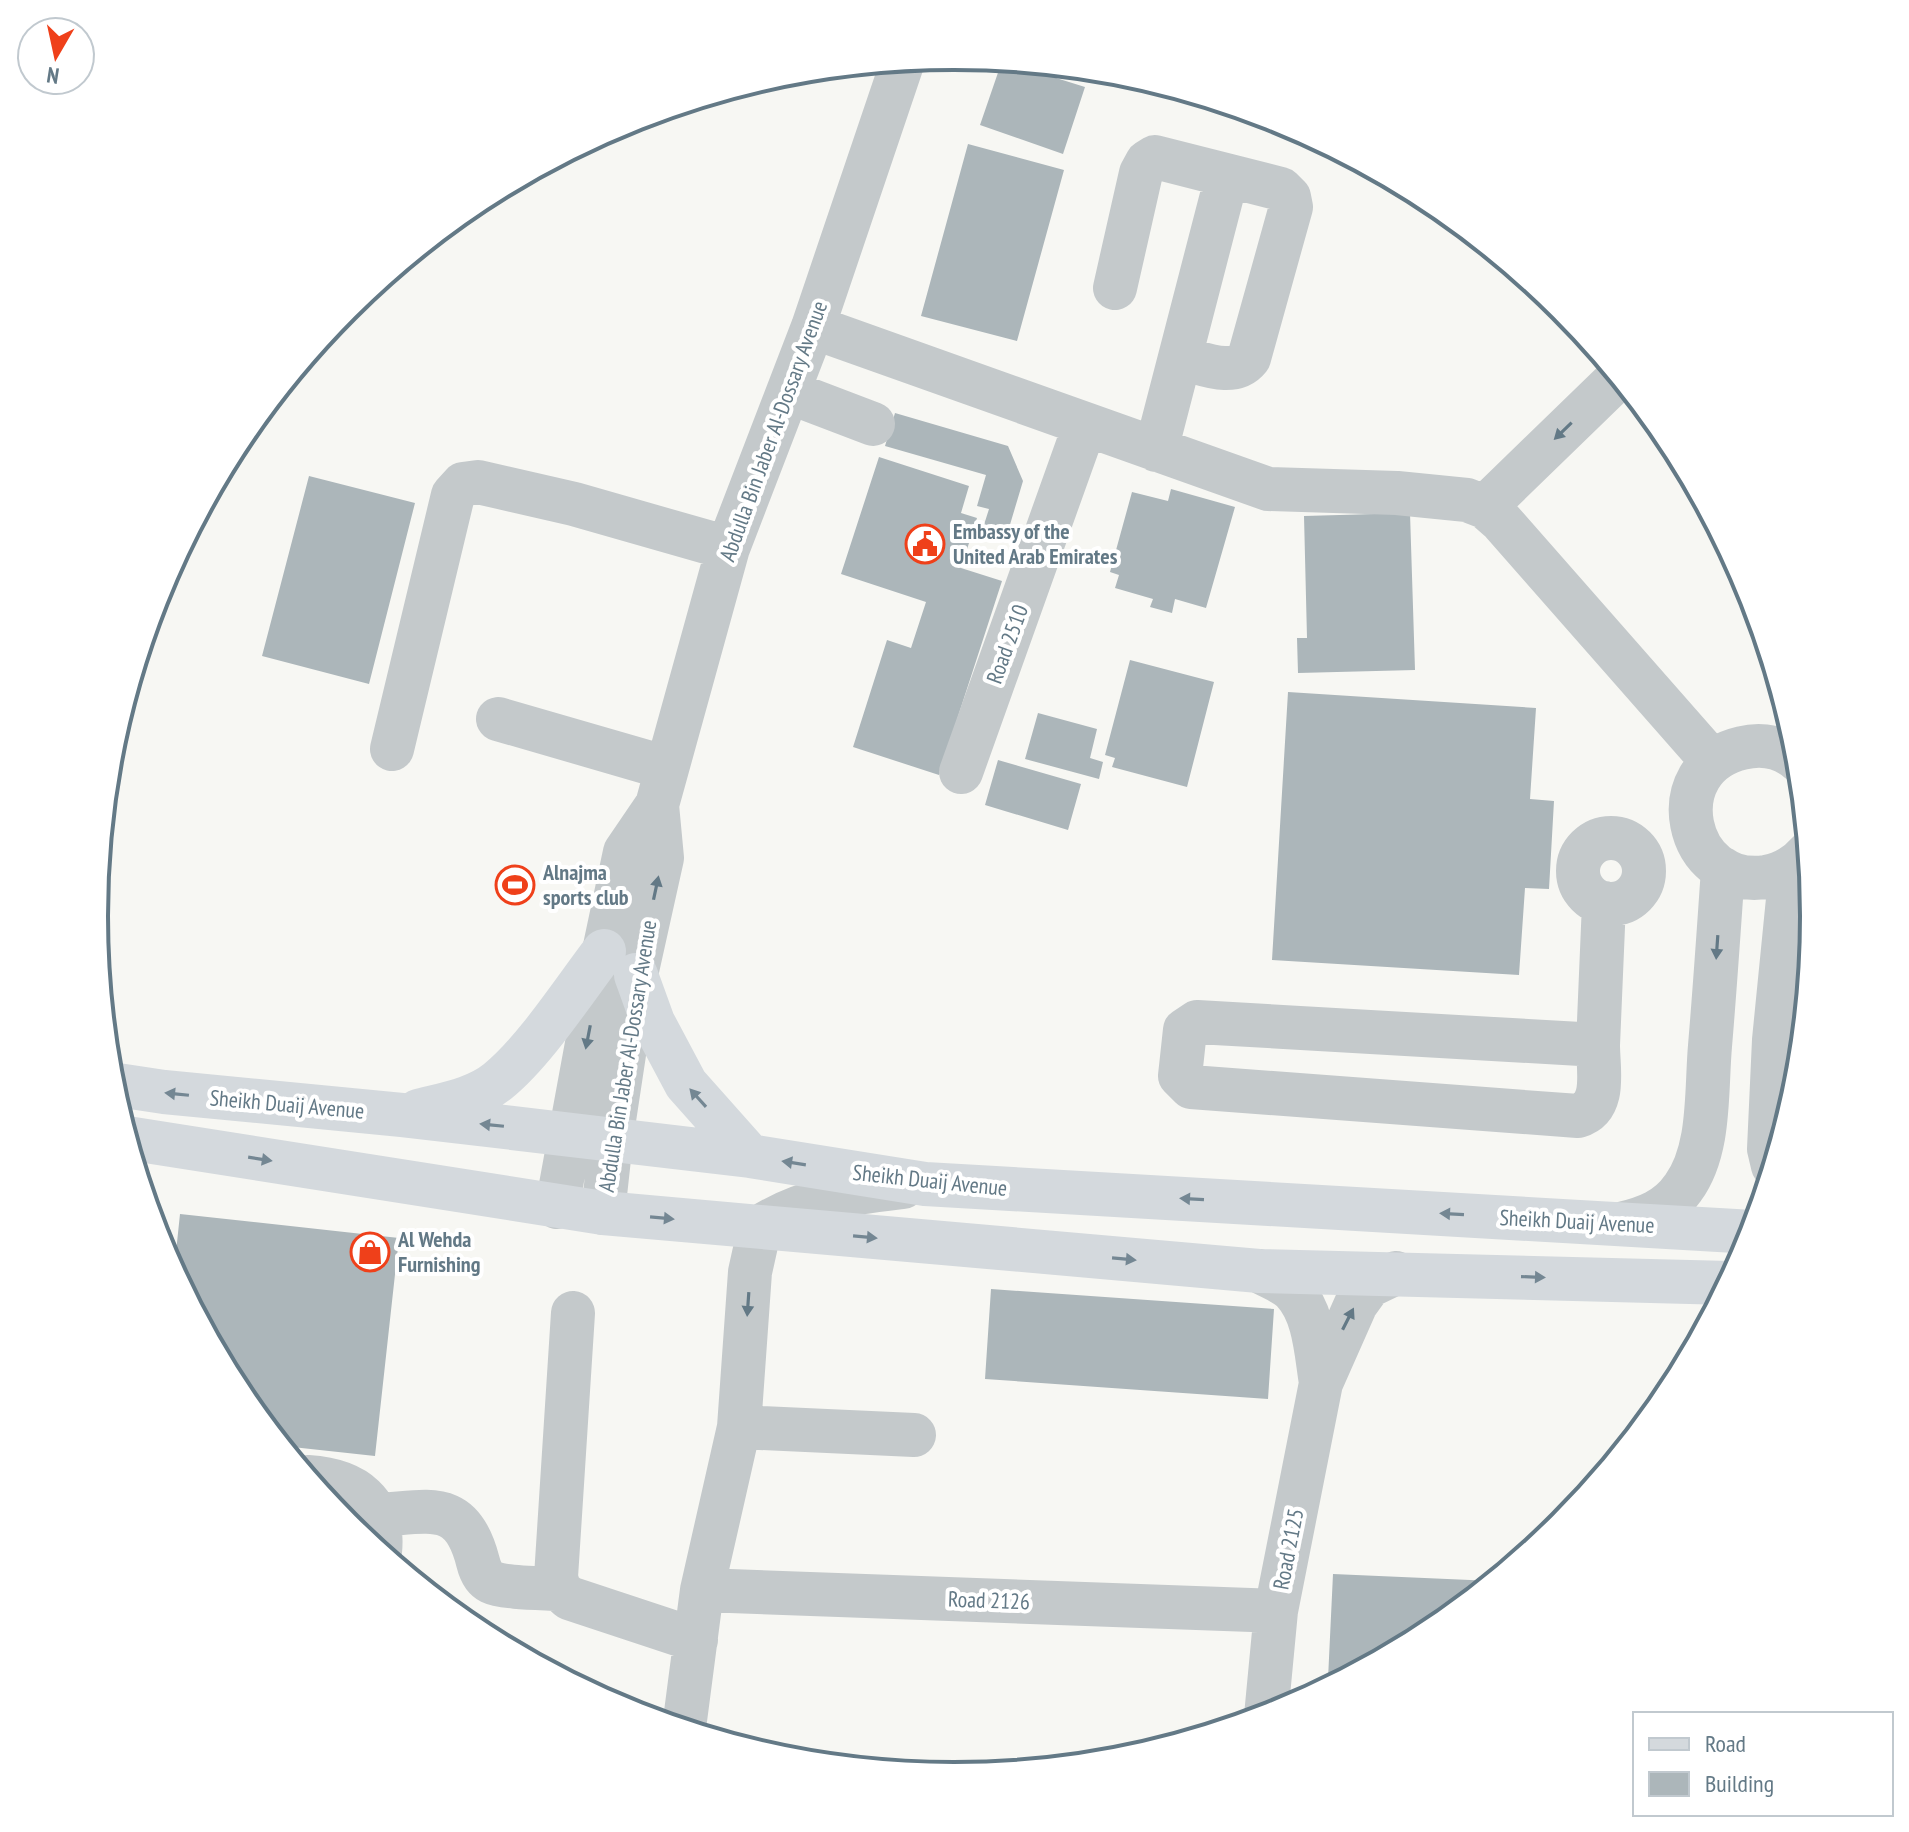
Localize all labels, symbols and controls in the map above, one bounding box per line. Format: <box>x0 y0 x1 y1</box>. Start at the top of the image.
north arrow <box>16 16 96 96</box>
text: N <box>45 61 61 91</box>
street label: Abdulla Bin Jaber Al-Dossary Avenue <box>713 297 833 565</box>
one-way arrow <box>1554 421 1573 440</box>
place label: Embassy of the United Arab Emirates <box>953 517 1118 570</box>
public building icon: Embassy of the United Arab Emirates <box>904 523 946 565</box>
street label: Road 2510 <box>980 601 1034 687</box>
place label: Alnajma sports club <box>542 858 629 911</box>
sports icon: Alnajma sports club <box>494 864 536 906</box>
one-way arrow <box>650 875 663 900</box>
street label: Abdulla Bin Jaber Al-Dossary Avenue <box>592 918 662 1194</box>
one-way arrow <box>1710 935 1723 960</box>
one-way arrow <box>581 1025 593 1050</box>
street label: Sheikh Duaij Avenue <box>209 1083 365 1125</box>
one-way arrow <box>164 1087 189 1100</box>
one-way arrow <box>690 1088 708 1107</box>
one-way arrow <box>479 1119 504 1132</box>
one-way arrow <box>247 1153 272 1166</box>
one-way arrow <box>781 1156 806 1169</box>
street label: Sheikh Duaij Avenue <box>851 1158 1009 1202</box>
one-way arrow <box>1179 1192 1204 1205</box>
street label: Sheikh Duaij Avenue <box>1499 1203 1655 1239</box>
one-way arrow <box>1439 1207 1464 1220</box>
one-way arrow <box>650 1212 675 1225</box>
place label: Al Wehda Furnishing <box>397 1225 480 1278</box>
one-way arrow <box>853 1230 878 1243</box>
shop icon: Al Wehda Furnishing <box>349 1231 391 1273</box>
one-way arrow <box>1112 1253 1137 1266</box>
one-way arrow <box>1521 1270 1546 1283</box>
one-way arrow <box>741 1292 754 1317</box>
one-way arrow <box>1341 1308 1354 1331</box>
street label: Road 2125 <box>1266 1506 1310 1592</box>
street label: Road 2126 <box>948 1585 1030 1615</box>
legend <box>1633 1712 1893 1816</box>
text: Road <box>1705 1728 1746 1759</box>
text: Building <box>1705 1768 1774 1799</box>

